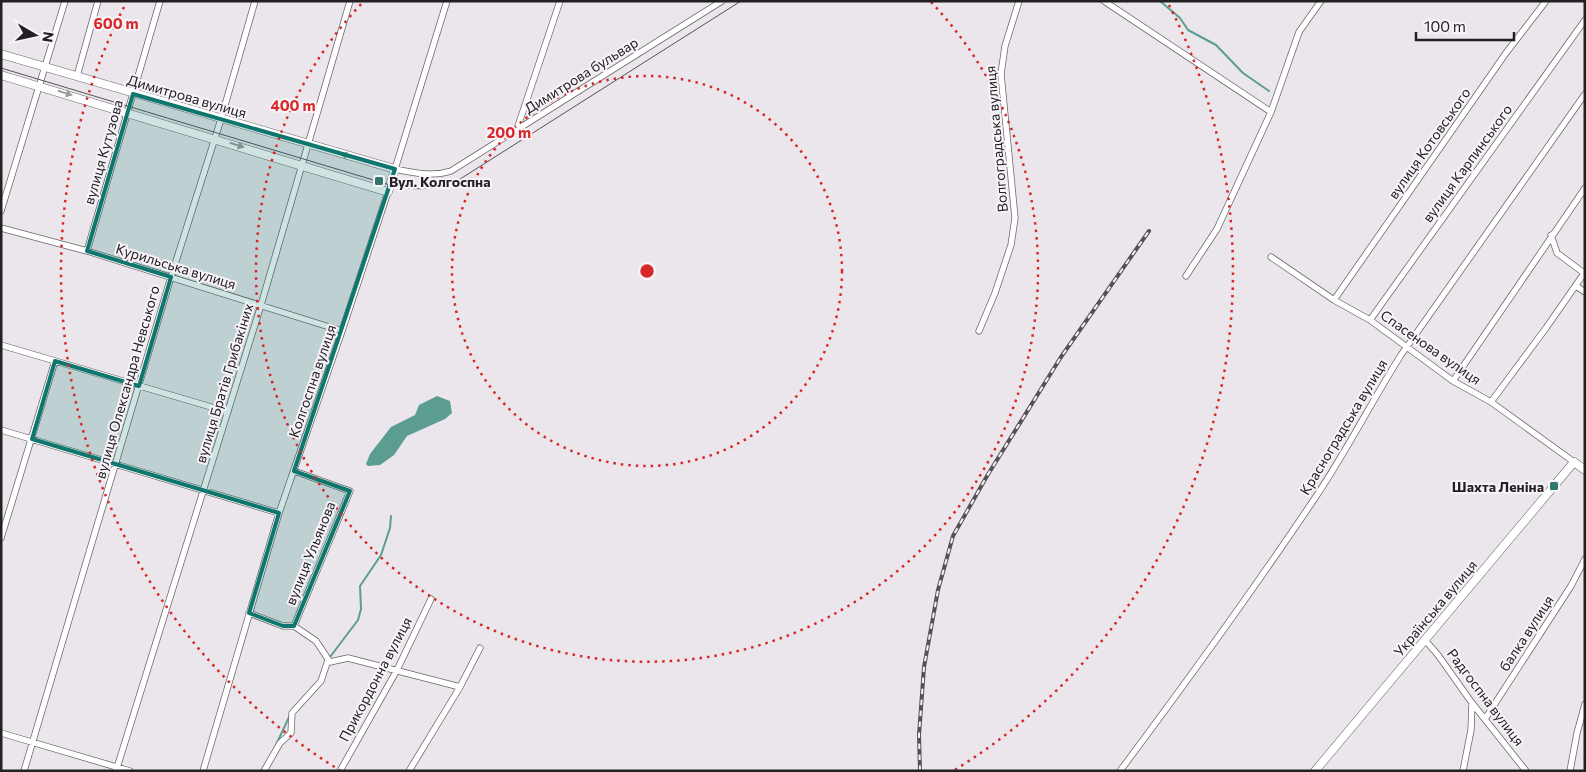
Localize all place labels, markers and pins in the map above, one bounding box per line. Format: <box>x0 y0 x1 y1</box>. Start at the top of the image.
place label: Вул. Колгоспна <box>389 173 491 190</box>
marker: Вул. Колгоспна <box>373 175 385 187</box>
centre of rings <box>638 262 656 280</box>
place label: Шахта Леніна <box>1452 478 1544 495</box>
marker: Шахта Леніна <box>1548 480 1560 492</box>

